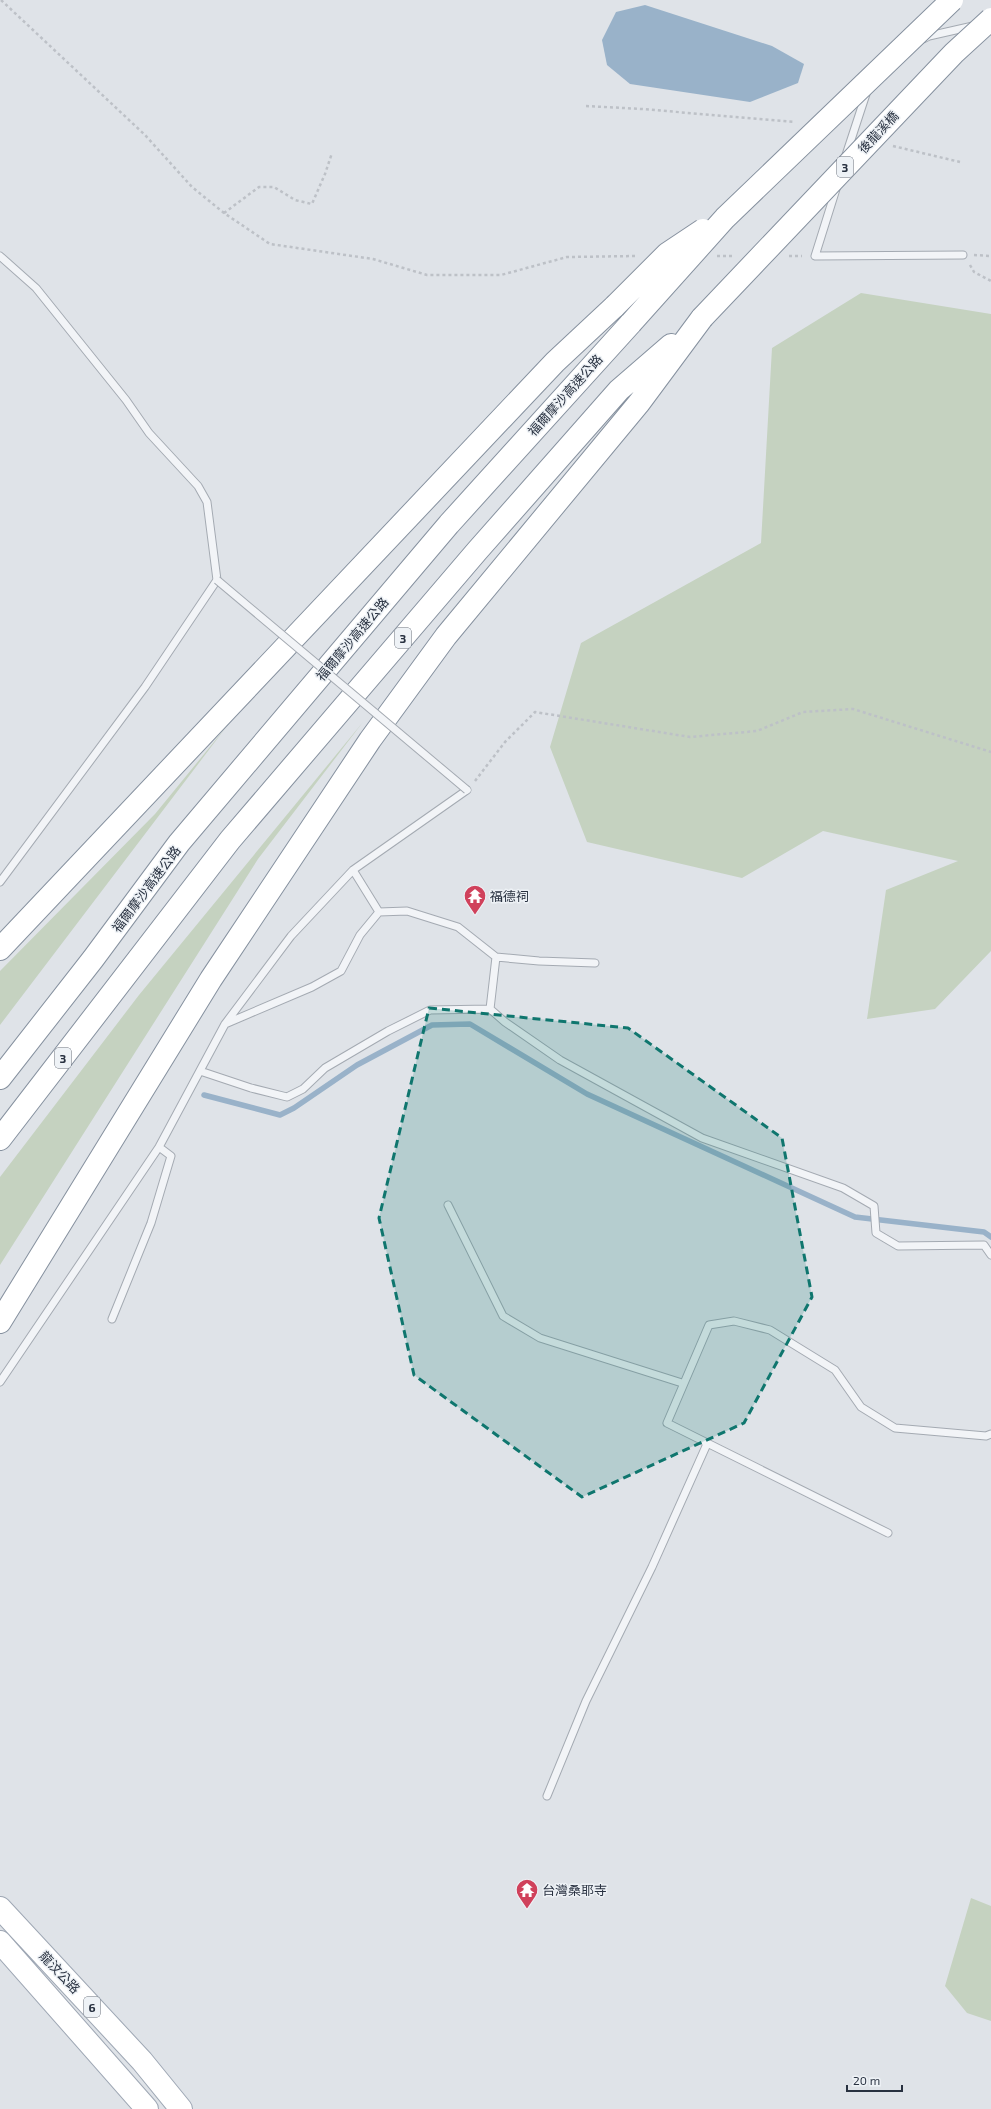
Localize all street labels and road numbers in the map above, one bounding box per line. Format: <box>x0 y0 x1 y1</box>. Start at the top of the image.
street label: 後龍溪橋 <box>854 108 902 156</box>
road number: 3 <box>837 157 853 177</box>
street label: 福爾摩沙高速公路 <box>524 351 606 439</box>
street label: 福爾摩沙高速公路 <box>312 594 392 684</box>
road number: 3 <box>395 628 411 648</box>
street label: 福爾摩沙高速公路 <box>108 843 184 935</box>
road number: 3 <box>55 1048 71 1068</box>
street label: 龍汶公路 <box>36 1948 84 1996</box>
road number: 6 <box>84 1997 100 2017</box>

